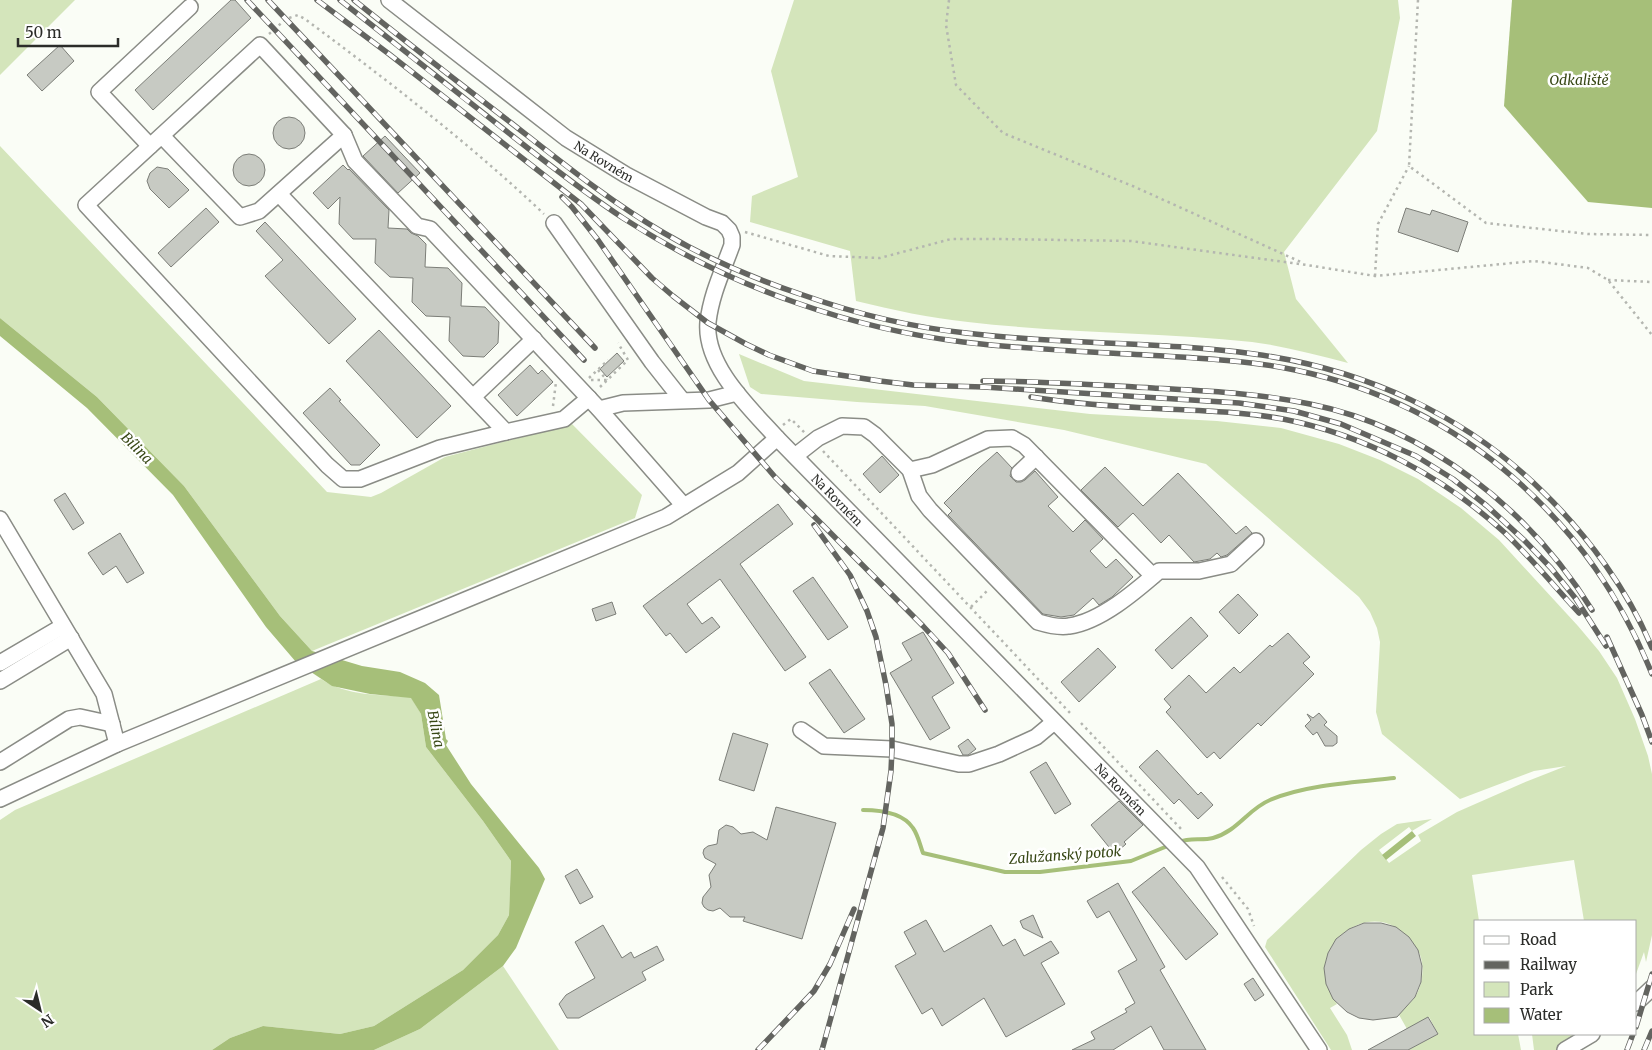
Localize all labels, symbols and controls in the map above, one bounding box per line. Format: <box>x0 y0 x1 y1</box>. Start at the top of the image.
scale bar <box>18 15 118 47</box>
text: 50 m <box>25 23 62 42</box>
water label: Odkaliště <box>1549 71 1610 89</box>
street label: Na Rovném <box>572 137 636 185</box>
water label: Bílina <box>117 428 157 468</box>
street label: Na Rovném <box>809 471 866 529</box>
water label: Bílina <box>424 709 448 749</box>
street label: Na Rovném <box>1092 760 1150 818</box>
water label: Zalužanský potok <box>1007 842 1122 868</box>
legend <box>1474 920 1637 1035</box>
text: Road <box>1520 930 1556 949</box>
text: Railway <box>1520 955 1577 974</box>
text: Park <box>1520 980 1554 999</box>
north arrow <box>15 985 65 1035</box>
text: Water <box>1519 1005 1563 1024</box>
text: N <box>38 1010 57 1031</box>

